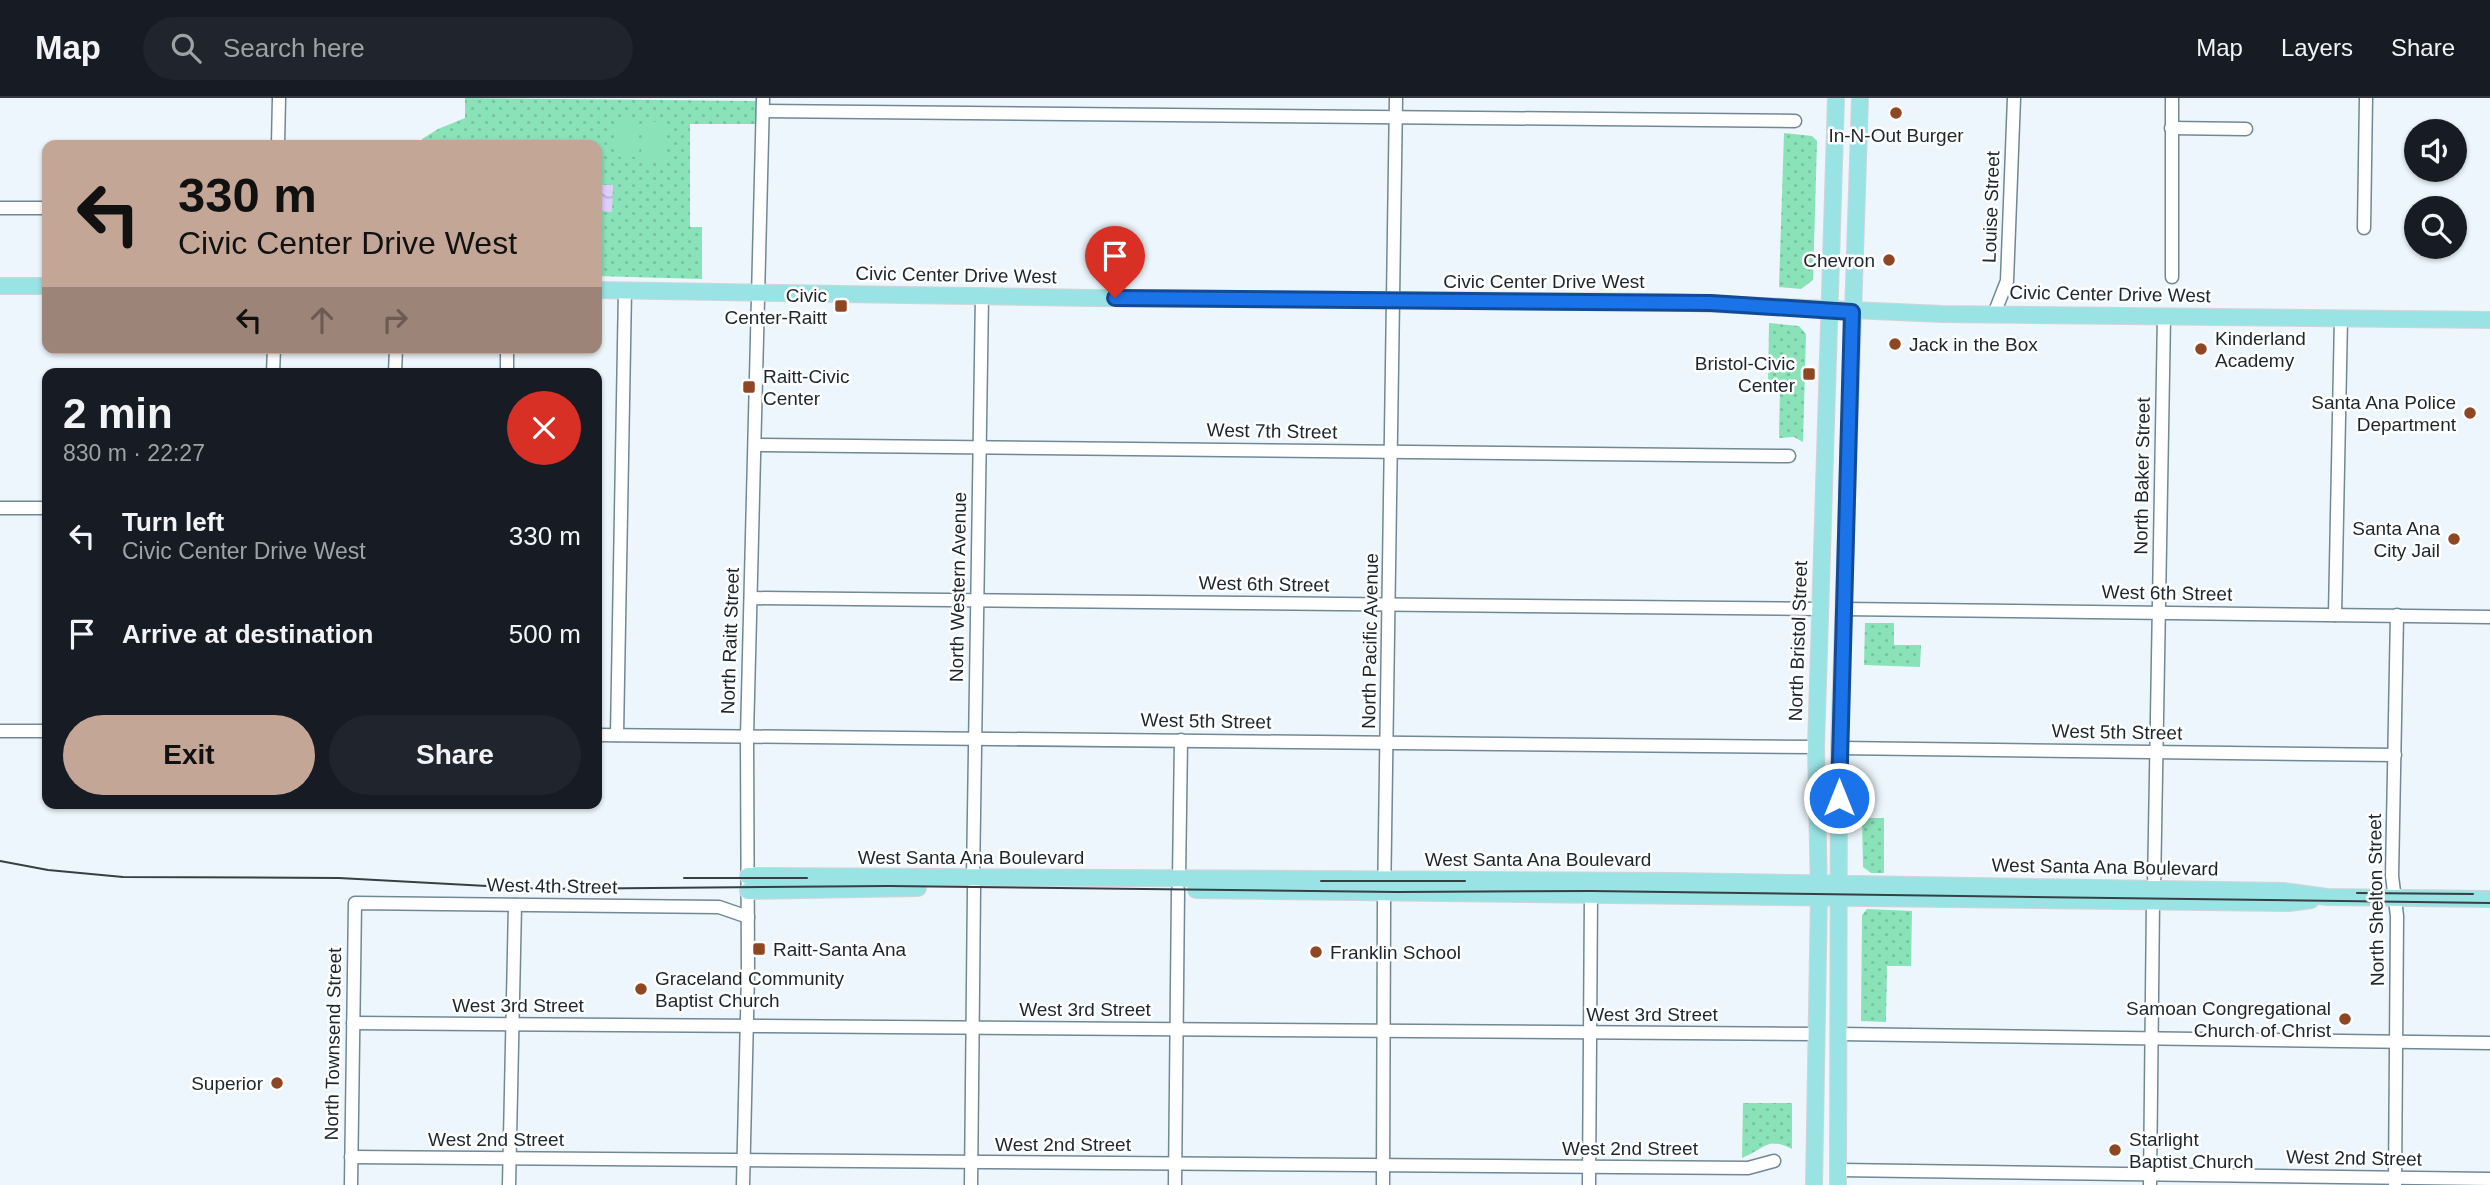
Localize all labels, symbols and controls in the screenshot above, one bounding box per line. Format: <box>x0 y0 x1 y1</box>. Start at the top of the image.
search box <box>143 17 633 80</box>
text: Map <box>35 29 101 66</box>
icon: search <box>167 29 205 67</box>
text: Search here <box>223 33 365 63</box>
text: Map <box>2196 34 2243 61</box>
text: Layers <box>2281 34 2353 61</box>
text: Share <box>2391 34 2455 61</box>
marker: In-N-Out Burger <box>1888 105 1904 121</box>
map controls <box>2404 119 2467 259</box>
button: sound <box>2404 119 2467 182</box>
place label: In-N-Out Burger <box>1828 125 1964 146</box>
street label: Louise Street <box>1979 150 2003 263</box>
icon: left <box>63 168 154 259</box>
text: 330 m <box>178 168 317 222</box>
button: search <box>2404 196 2467 259</box>
text: Civic Center Drive West <box>178 225 517 261</box>
pin <box>1085 226 1145 298</box>
icon: arrive <box>1096 237 1134 275</box>
place label: Chevron <box>1803 250 1875 271</box>
marker: Chevron <box>1881 252 1897 268</box>
street label: Civic Center Drive West <box>855 263 1058 287</box>
street label: Civic Center Drive West <box>1443 271 1645 292</box>
street label: Civic Center Drive West <box>2009 282 2212 306</box>
place label: Civic Center-Raitt <box>725 285 828 328</box>
marker: Civic Center-Raitt <box>833 298 849 314</box>
icon: left <box>230 301 268 339</box>
icon: ahead <box>303 301 341 339</box>
icon: right <box>376 301 414 339</box>
place label: Kinderland Academy <box>2215 328 2306 371</box>
place label: Jack in the Box <box>1909 334 2038 355</box>
marker: Jack in the Box <box>1887 336 1903 352</box>
marker: Kinderland Academy <box>2193 341 2209 357</box>
place label: Bristol-Civic Center <box>1695 353 1796 396</box>
place label: Raitt-Civic Center <box>763 366 850 409</box>
marker: Bristol-Civic Center <box>1801 366 1817 382</box>
marker: Raitt-Civic Center <box>741 379 757 395</box>
text: 2 min <box>63 390 173 437</box>
button: close <box>507 391 581 465</box>
place label: Santa Ana Police Department <box>2311 392 2457 435</box>
street label: North Baker Street <box>2130 396 2154 555</box>
marker: Santa Ana Police Department <box>2462 405 2478 421</box>
street label: West 7th Street <box>1207 419 1338 443</box>
text: 830 m · 22:27 <box>63 440 205 466</box>
street label: North Western Avenue <box>946 492 970 682</box>
text: Turn left <box>122 507 224 537</box>
icon: left <box>63 517 101 555</box>
place label: Santa Ana City Jail <box>2352 518 2440 561</box>
text: 330 m <box>509 521 581 551</box>
marker: Santa Ana City Jail <box>2446 531 2462 547</box>
text: Civic Center Drive West <box>122 538 366 564</box>
street label: North Pacific Avenue <box>1358 553 1382 729</box>
street label: North Bristol Street <box>1785 560 1811 722</box>
street label: North Raitt Street <box>717 567 743 715</box>
street label: West 6th Street <box>1199 572 1330 596</box>
street label: West 6th Street <box>2102 581 2233 605</box>
icon: arrive <box>63 615 101 653</box>
text: Arrive at destination <box>122 619 373 649</box>
text: 500 m <box>509 619 581 649</box>
street label: West 5th Street <box>1141 709 1272 733</box>
button: Exit <box>63 715 315 795</box>
button: Share <box>329 715 581 795</box>
street label: West 5th Street <box>2052 720 2183 744</box>
position arrow <box>1802 761 1876 835</box>
street label: North Shelton Street <box>2364 813 2388 986</box>
street label: West Santa Ana Boulevard <box>858 847 1084 868</box>
street label: West Santa Ana Boulevard <box>1425 849 1651 870</box>
street label: West Santa Ana Boulevard <box>1991 855 2219 879</box>
street label: West 4th Street <box>487 874 618 898</box>
place label: Raitt-Santa Ana <box>773 939 907 960</box>
marker: Raitt-Santa Ana <box>751 941 767 957</box>
place label: Franklin School <box>1330 942 1461 963</box>
marker: Franklin School <box>1308 944 1324 960</box>
street label: North Townsend Street <box>321 947 345 1141</box>
place label: Graceland Community Baptist Church <box>655 968 845 1011</box>
marker: Graceland Community Baptist Church <box>633 981 649 997</box>
street label: West 3rd Street <box>452 995 585 1016</box>
place label: Samoan Congregational Church of Christ <box>2126 998 2332 1041</box>
street label: West 3rd Street <box>1019 999 1152 1020</box>
street label: West 3rd Street <box>1586 1004 1719 1025</box>
marker: Samoan Congregational Church of Christ <box>2337 1011 2353 1027</box>
place label: Superior <box>191 1073 264 1094</box>
marker: Superior <box>269 1075 285 1091</box>
street label: West 2nd Street <box>428 1129 565 1150</box>
place label: Starlight Baptist Church <box>2129 1129 2254 1172</box>
street label: West 2nd Street <box>995 1134 1132 1155</box>
street label: West 2nd Street <box>1562 1138 1699 1159</box>
marker: Starlight Baptist Church <box>2107 1142 2123 1158</box>
street label: West 2nd Street <box>2286 1146 2423 1170</box>

